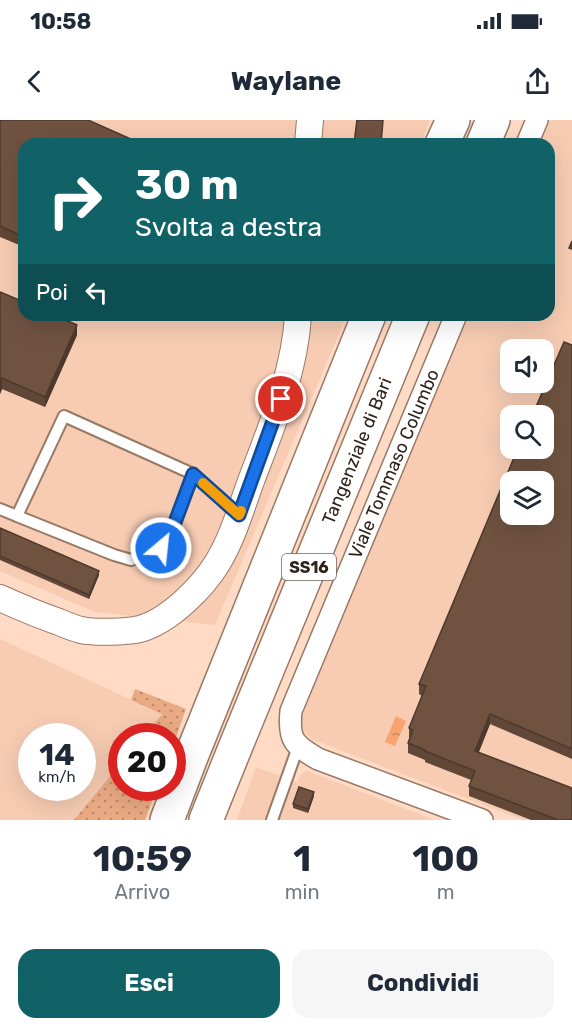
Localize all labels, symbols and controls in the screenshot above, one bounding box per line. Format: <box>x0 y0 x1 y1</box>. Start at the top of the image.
text: 10:58 <box>30 8 91 35</box>
icon: back <box>18 65 51 98</box>
text: Waylane <box>231 65 341 97</box>
icon: share <box>521 65 554 98</box>
text: 30 m <box>135 160 239 210</box>
icon: right <box>36 162 114 240</box>
text: Svolta a destra <box>135 211 322 243</box>
icon: left <box>80 276 113 309</box>
text: Poi <box>36 279 68 306</box>
map controls <box>500 339 554 525</box>
button: sound <box>500 339 554 393</box>
street label: Viale Tommaso Columbo <box>344 366 444 562</box>
pin <box>255 373 306 424</box>
street label: Tangenziale di Bari <box>318 374 396 528</box>
icon: arrive <box>264 382 297 415</box>
button: search <box>500 405 554 459</box>
button: layers <box>500 471 554 525</box>
position arrow <box>129 516 193 580</box>
road number: SS16 <box>282 554 336 580</box>
speed limit sign: 20 <box>108 723 186 801</box>
text: 14 <box>39 737 75 773</box>
text: km/h <box>38 768 76 786</box>
text: 10:59 <box>93 837 192 880</box>
text: 1 <box>293 837 311 880</box>
text: 100 <box>412 837 479 880</box>
text: Arrivo <box>115 880 170 904</box>
text: min <box>285 880 320 904</box>
text: m <box>437 880 455 904</box>
button: Esci <box>18 949 280 1018</box>
button: Condividi <box>292 949 554 1018</box>

